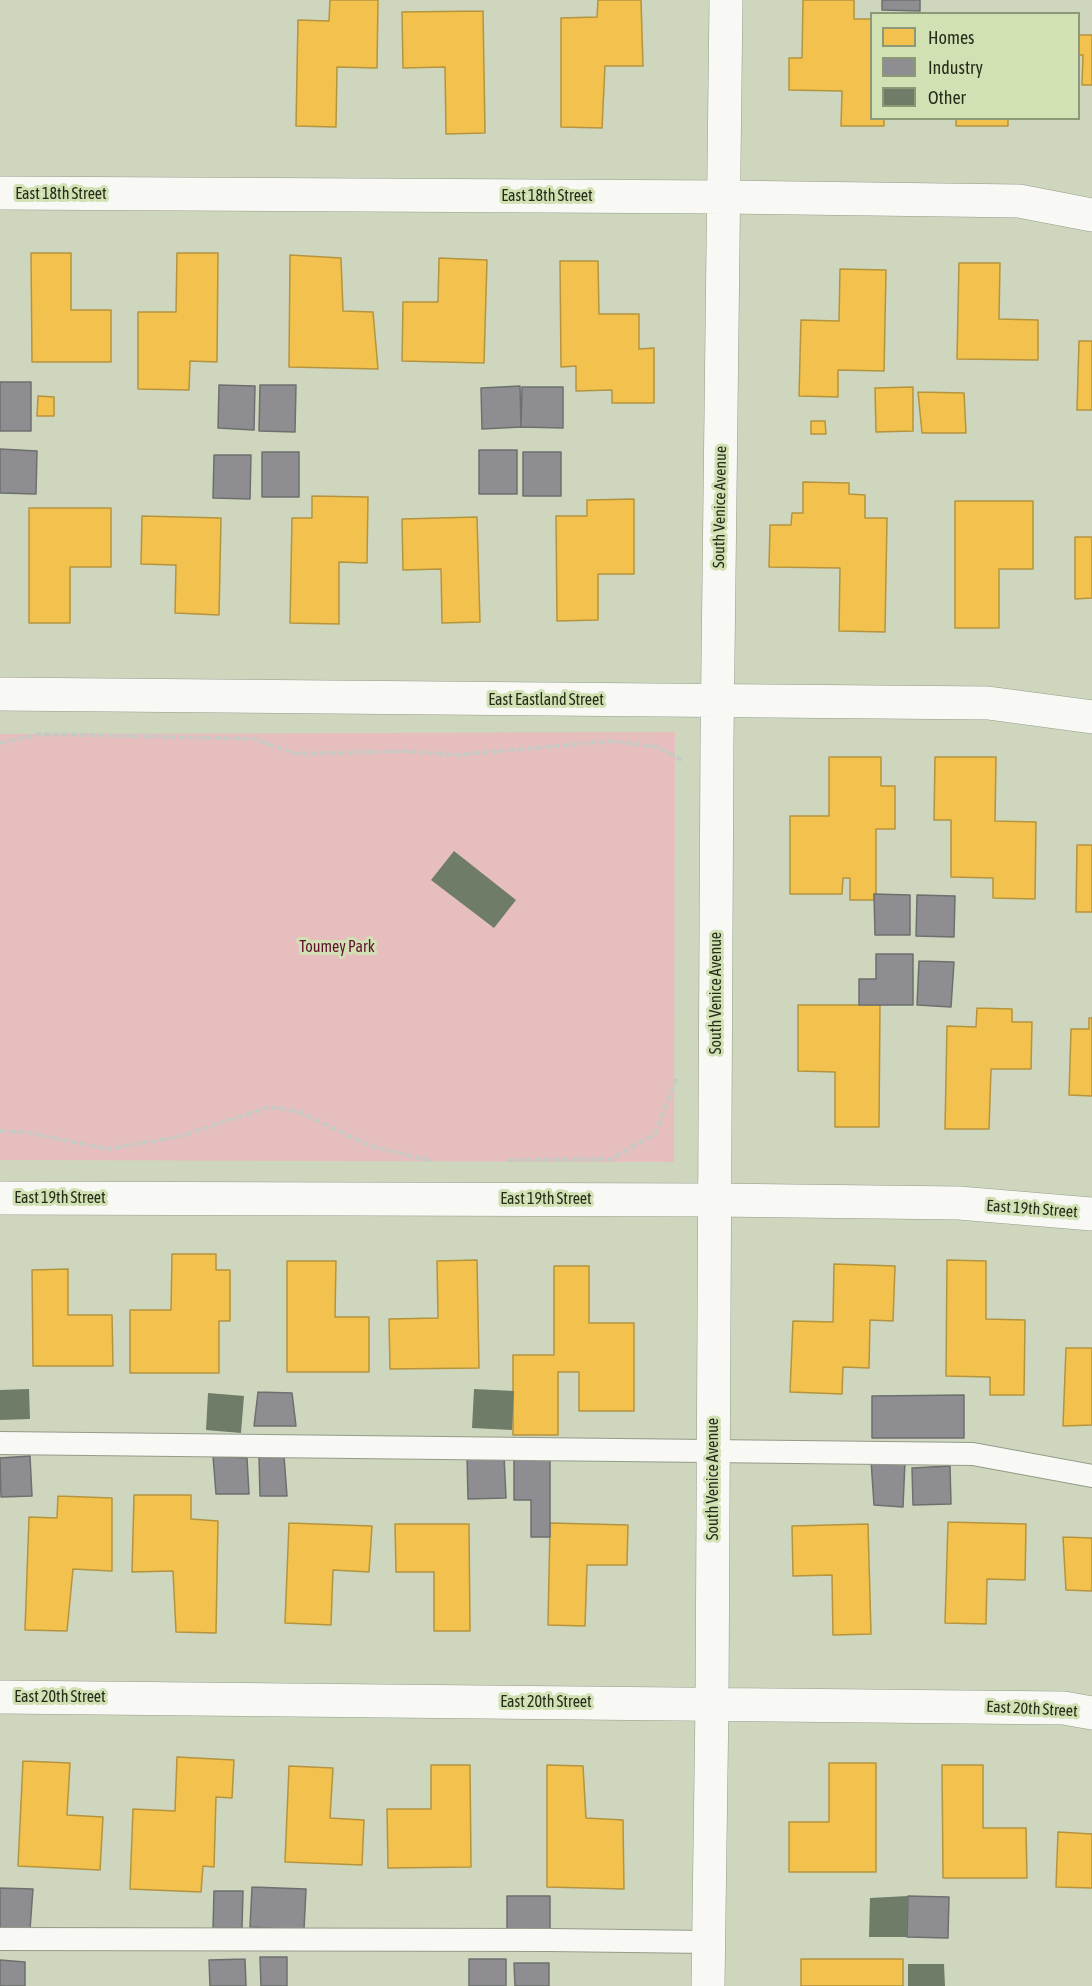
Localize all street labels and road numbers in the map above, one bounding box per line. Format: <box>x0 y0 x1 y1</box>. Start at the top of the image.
street label: East 18th Street <box>15 184 107 204</box>
street label: East 18th Street <box>501 186 593 206</box>
street label: South Venice Avenue <box>709 446 731 568</box>
street label: East Eastland Street <box>488 690 604 710</box>
street label: South Venice Avenue <box>706 932 726 1054</box>
street label: East 19th Street <box>14 1188 106 1208</box>
street label: East 19th Street <box>500 1189 592 1209</box>
street label: East 19th Street <box>986 1196 1078 1222</box>
street label: South Venice Avenue <box>703 1418 723 1540</box>
street label: East 20th Street <box>14 1687 106 1707</box>
street label: East 20th Street <box>500 1692 592 1712</box>
street label: East 20th Street <box>986 1697 1078 1721</box>

